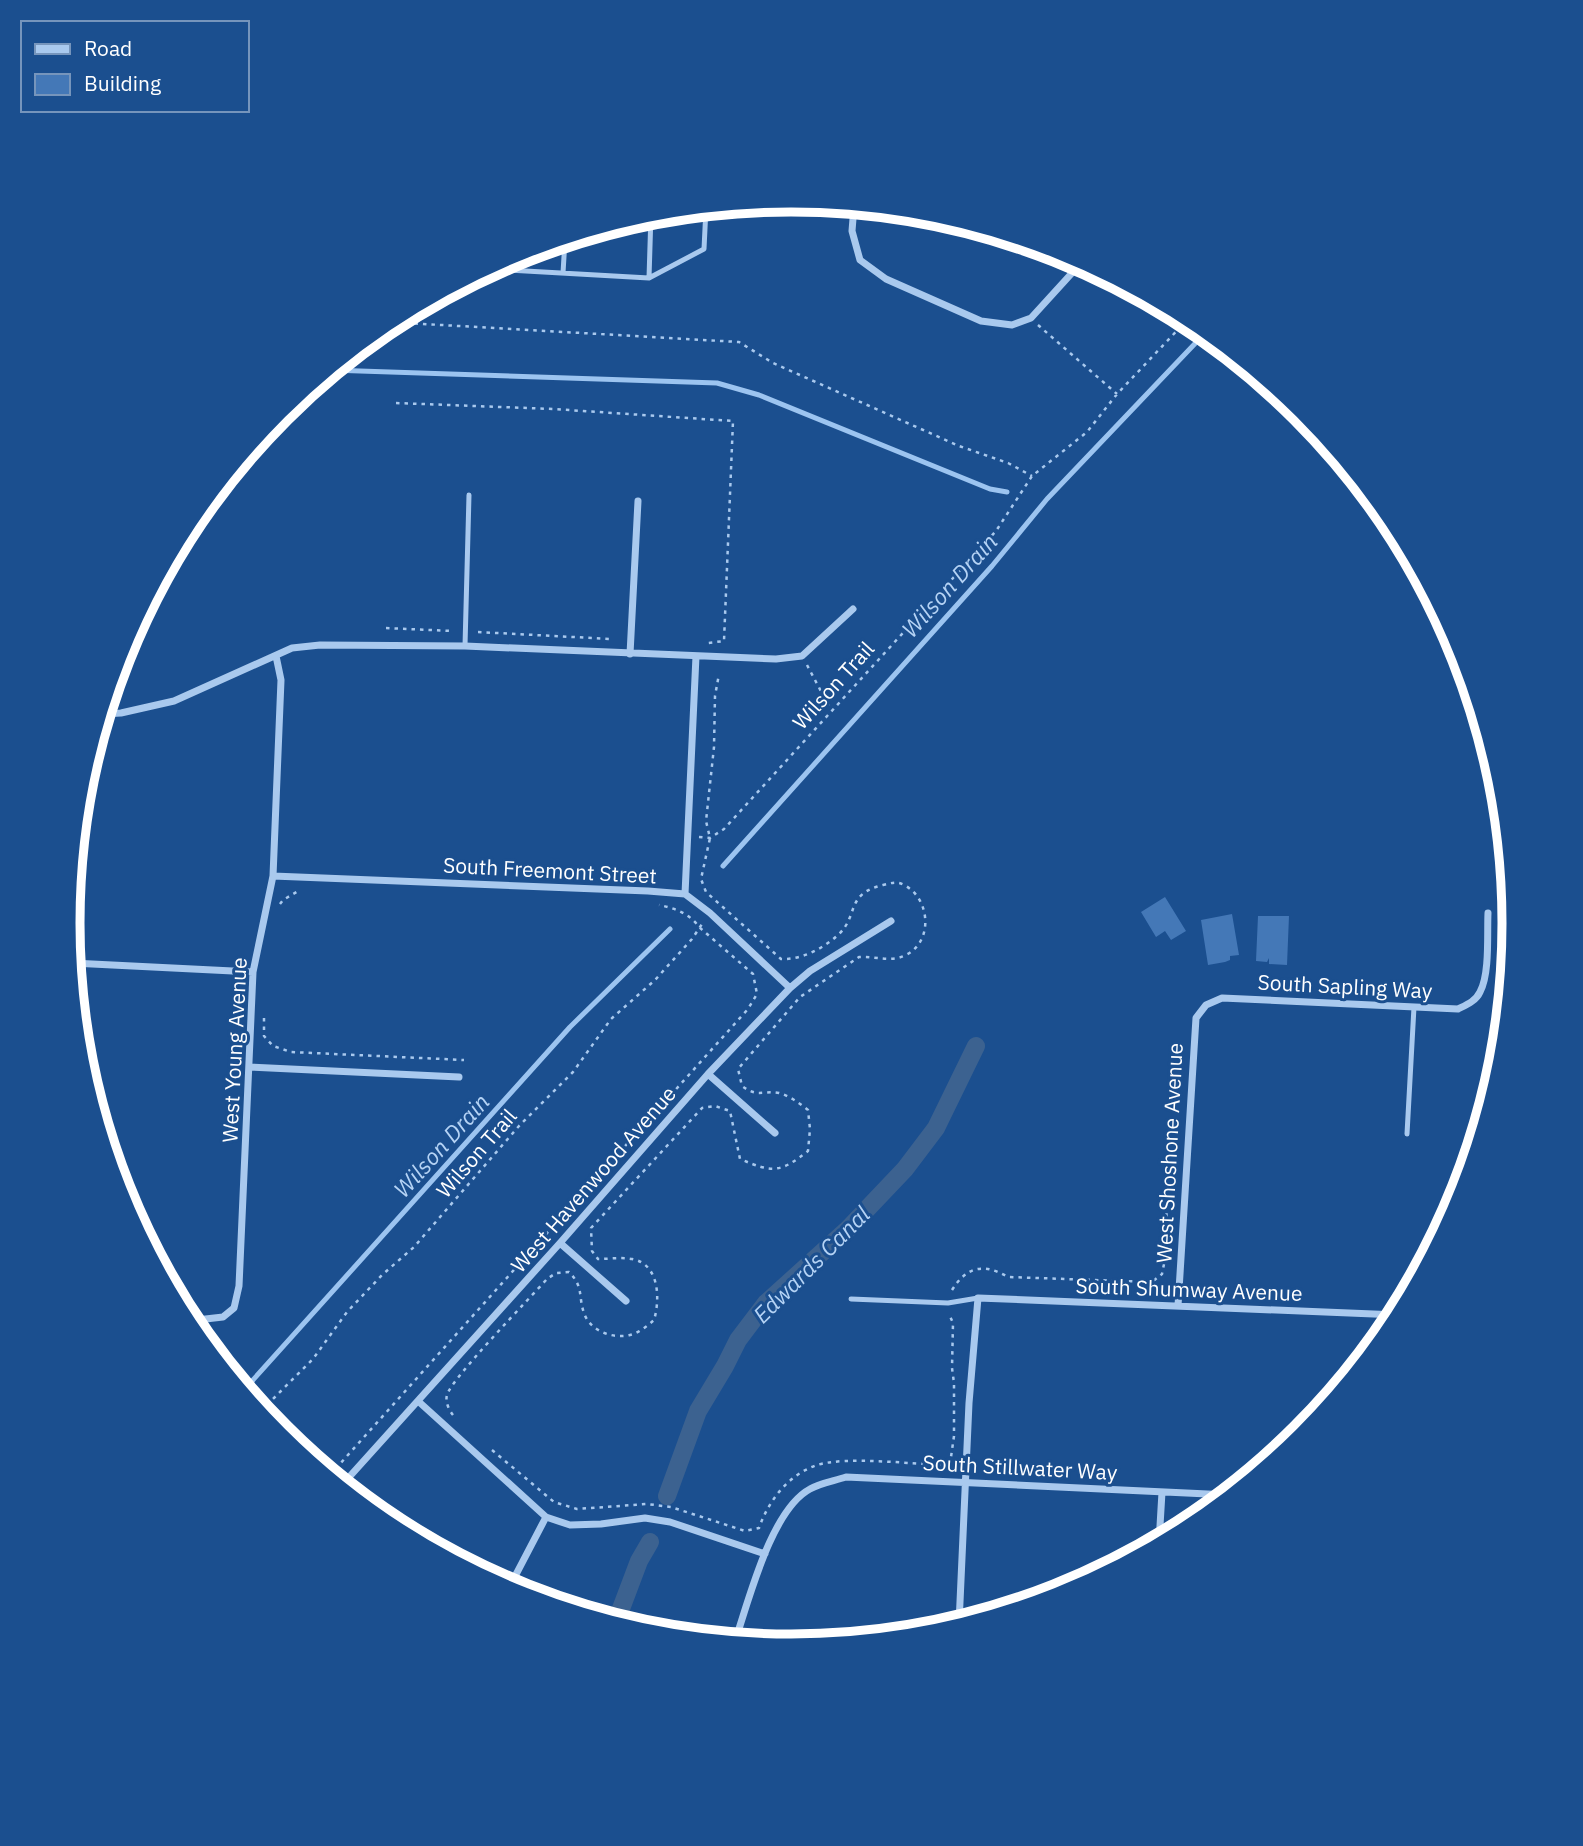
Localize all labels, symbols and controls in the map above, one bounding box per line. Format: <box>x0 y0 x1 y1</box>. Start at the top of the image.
legend <box>21 21 248 112</box>
text: Road <box>84 34 132 62</box>
text: Building <box>84 69 161 97</box>
water label: Wilson Drain <box>895 527 1003 643</box>
street label: Wilson Trail <box>786 635 880 735</box>
street label: South Freemont Street <box>442 850 658 890</box>
street label: West Young Avenue <box>215 957 253 1143</box>
street label: South Sapling Way <box>1257 967 1434 1005</box>
street label: West Shoshone Avenue <box>1149 1042 1189 1264</box>
street label: West Havenwood Avenue <box>504 1080 682 1278</box>
water label: Wilson Drain <box>387 1087 495 1203</box>
street label: Wilson Trail <box>430 1102 523 1203</box>
water label: Edwards Canal <box>746 1198 877 1329</box>
street label: South Shumway Avenue <box>1075 1271 1303 1307</box>
street label: South Stillwater Way <box>922 1448 1119 1486</box>

